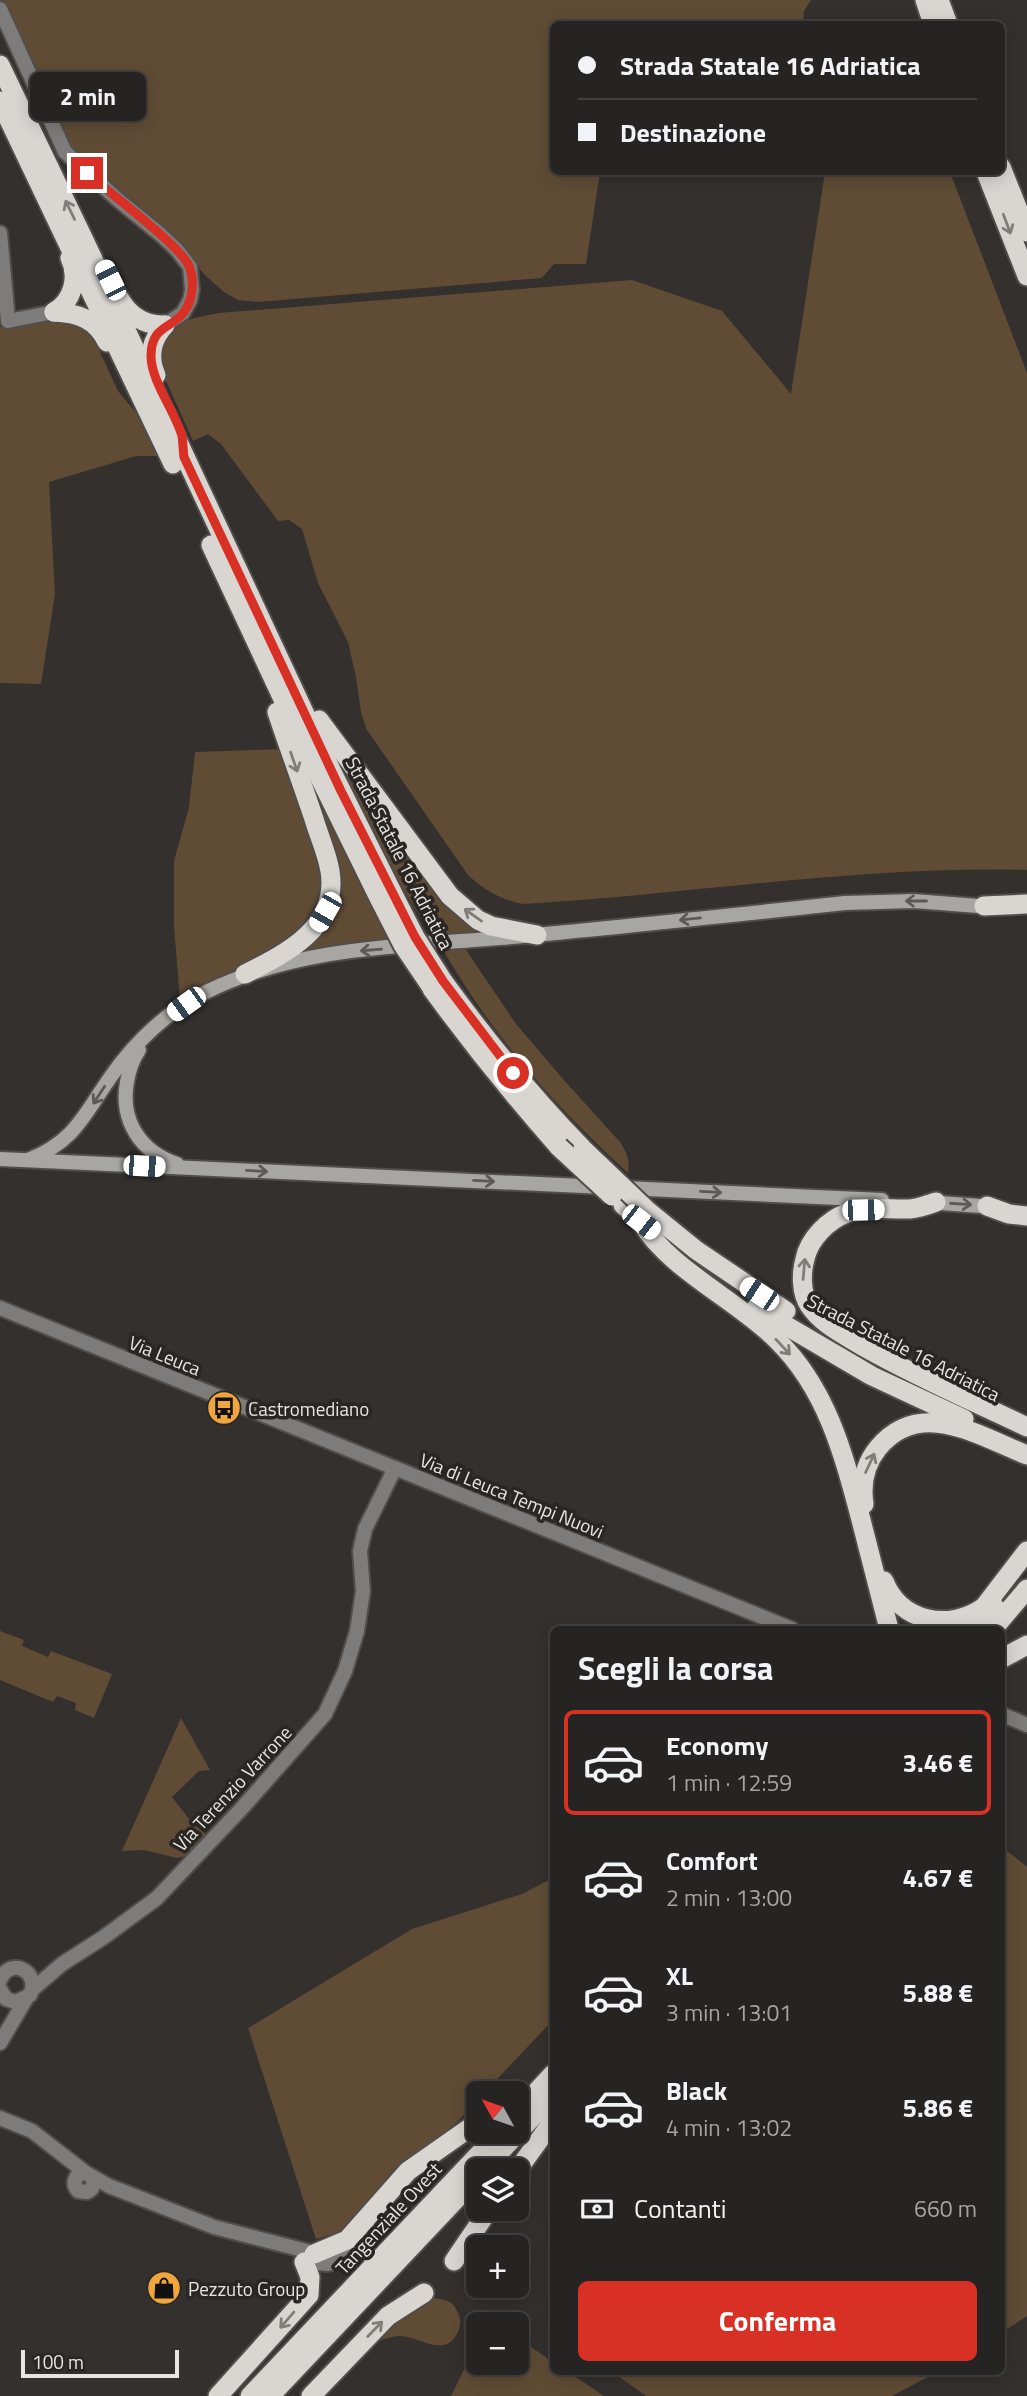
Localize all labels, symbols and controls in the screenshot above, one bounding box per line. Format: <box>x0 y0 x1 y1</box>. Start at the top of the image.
text: Strada Statale 16 Adriatica <box>620 46 921 85</box>
callout: 2 min <box>29 72 145 120</box>
text: 2 min <box>60 79 116 114</box>
text: Destinazione <box>620 113 766 152</box>
route end <box>71 157 103 189</box>
one-way arrow <box>62 200 76 221</box>
one-way arrow <box>1001 212 1014 234</box>
car <box>92 257 129 303</box>
one-way arrow <box>289 751 301 773</box>
street label: Strada Statale 16 Adriatica <box>339 752 461 955</box>
car <box>306 889 345 935</box>
one-way arrow <box>905 894 928 908</box>
one-way arrow <box>464 908 483 922</box>
one-way arrow <box>679 913 701 926</box>
one-way arrow <box>360 944 383 957</box>
car <box>163 983 210 1025</box>
route start <box>497 1057 529 1089</box>
one-way arrow <box>92 1085 106 1104</box>
car <box>123 1154 166 1178</box>
one-way arrow <box>245 1165 268 1178</box>
one-way arrow <box>472 1175 495 1188</box>
one-way arrow <box>700 1186 722 1199</box>
one-way arrow <box>950 1198 972 1211</box>
car <box>842 1199 885 1221</box>
car <box>618 1201 665 1243</box>
one-way arrow <box>798 1258 811 1281</box>
car <box>736 1274 783 1314</box>
street label: Strada Statale 16 Adriatica <box>803 1286 1006 1408</box>
street label: Via Leuca <box>125 1327 206 1383</box>
one-way arrow <box>775 1338 792 1355</box>
bus stop icon: Castromediano <box>205 1389 243 1427</box>
place label: Castromediano <box>248 1394 369 1423</box>
street label: Via di Leuca Tempi Nuovi <box>416 1445 608 1545</box>
one-way arrow <box>864 1453 877 1474</box>
text: Scegli la corsa <box>578 1644 773 1692</box>
street label: Via Terenzio Varrone <box>166 1719 298 1857</box>
text: Economy <box>666 1726 768 1765</box>
icon: car <box>582 1731 645 1794</box>
text: 3.46 € <box>902 1743 973 1782</box>
text: 1 min · 12:59 <box>666 1765 792 1800</box>
text: Comfort <box>666 1841 758 1880</box>
icon: car <box>582 1846 645 1909</box>
text: 4.67 € <box>902 1858 973 1897</box>
text: 2 min · 13:00 <box>666 1880 792 1915</box>
text: XL <box>666 1956 693 1995</box>
icon: car <box>582 1961 645 2024</box>
text: 5.88 € <box>902 1973 973 2012</box>
text: 3 min · 13:01 <box>666 1995 792 2030</box>
text: Black <box>666 2071 727 2110</box>
icon: car <box>582 2076 645 2139</box>
north arrow <box>466 2081 528 2144</box>
map controls <box>466 2081 529 2375</box>
text: 5.86 € <box>902 2088 973 2127</box>
text: 4 min · 13:02 <box>666 2110 792 2145</box>
street label: Tangenziale Ovest <box>328 2155 448 2281</box>
button: layers <box>466 2158 529 2221</box>
text: Contanti <box>634 2189 726 2228</box>
icon: cash <box>578 2190 616 2228</box>
text: 660 m <box>914 2191 977 2226</box>
button: + <box>466 2235 529 2298</box>
shop icon: Pezzuto Group <box>145 2269 183 2307</box>
place label: Pezzuto Group <box>188 2274 305 2303</box>
button: Conferma <box>578 2281 977 2361</box>
one-way arrow <box>279 2311 295 2329</box>
button: − <box>466 2312 529 2375</box>
one-way arrow <box>366 2321 383 2338</box>
scale bar <box>21 2347 178 2379</box>
text: 100 m <box>32 2347 84 2376</box>

